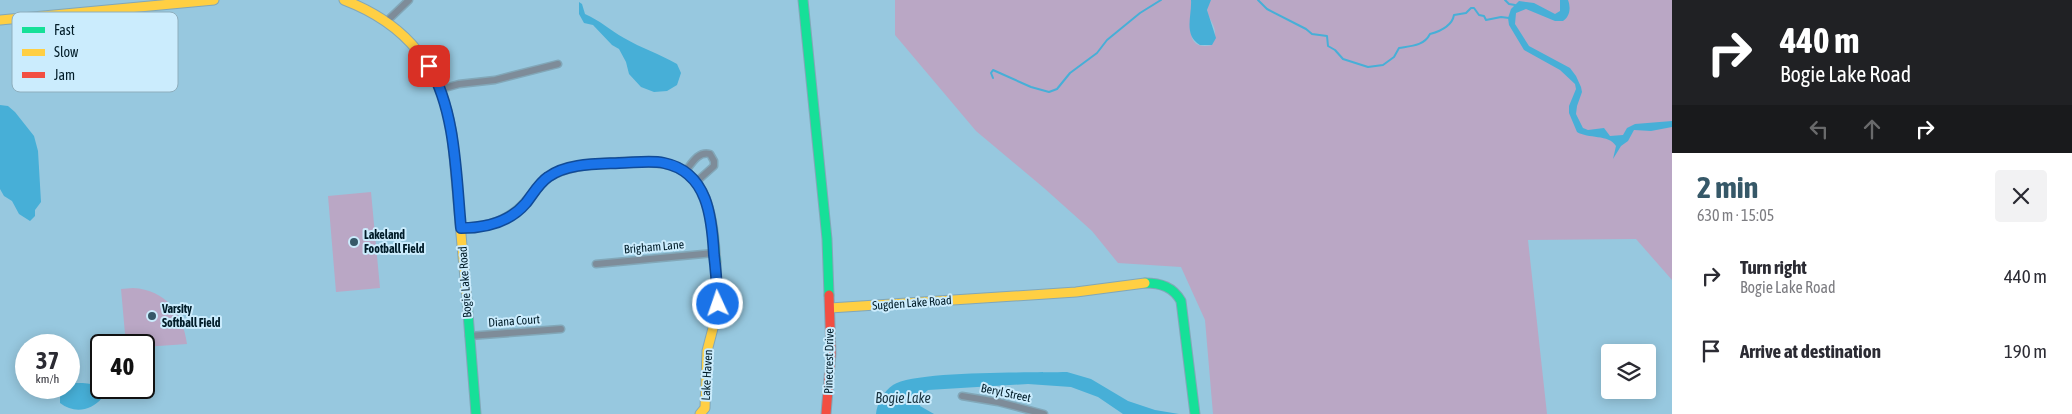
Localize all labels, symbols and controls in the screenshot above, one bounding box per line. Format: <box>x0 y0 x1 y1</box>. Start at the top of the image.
legend <box>12 12 178 92</box>
icon: right <box>1697 20 1762 85</box>
text: 440 m <box>1780 20 1859 60</box>
text: Fast <box>54 22 75 38</box>
text: Slow <box>54 44 79 60</box>
pin <box>408 45 450 87</box>
icon: arrive <box>415 52 443 80</box>
text: Bogie Lake Road <box>1780 61 1911 87</box>
text: Jam <box>54 67 75 83</box>
icon: left <box>1805 115 1833 143</box>
icon: ahead <box>1858 115 1886 143</box>
icon: right <box>1911 115 1939 143</box>
text: 2 min <box>1697 170 1758 204</box>
button: close <box>1995 170 2047 222</box>
text: 630 m · 15:05 <box>1697 206 1774 224</box>
place label: Lakeland Football Field <box>364 228 425 256</box>
marker: Lakeland Football Field <box>348 236 360 248</box>
street label: Brigham Lane <box>623 237 685 257</box>
street label: Bogie Lake Road <box>456 246 474 318</box>
text: Turn right <box>1740 256 1807 278</box>
icon: right <box>1697 262 1725 290</box>
text: 440 m <box>2004 265 2047 287</box>
position arrow <box>691 277 743 329</box>
text: Bogie Lake Road <box>1740 278 1835 296</box>
street label: Sugden Lake Road <box>872 293 952 313</box>
place label: Varsity Softball Field <box>161 302 221 330</box>
marker: Varsity Softball Field <box>146 310 158 322</box>
street label: Diana Court <box>488 312 541 330</box>
street label: Pinecrest Drive <box>821 328 837 394</box>
speed limit sign: 40 <box>90 334 155 399</box>
icon: arrive <box>1697 337 1725 365</box>
text: Arrive at destination <box>1740 340 1881 362</box>
text: 190 m <box>2004 340 2047 362</box>
map controls <box>1601 344 1656 399</box>
button: layers <box>1601 344 1656 399</box>
text: 37 <box>36 346 59 374</box>
street label: Lake Haven <box>699 349 715 401</box>
text: km/h <box>36 372 59 386</box>
street label: Beryl Street <box>980 381 1033 405</box>
water label: Bogie Lake <box>875 390 931 406</box>

